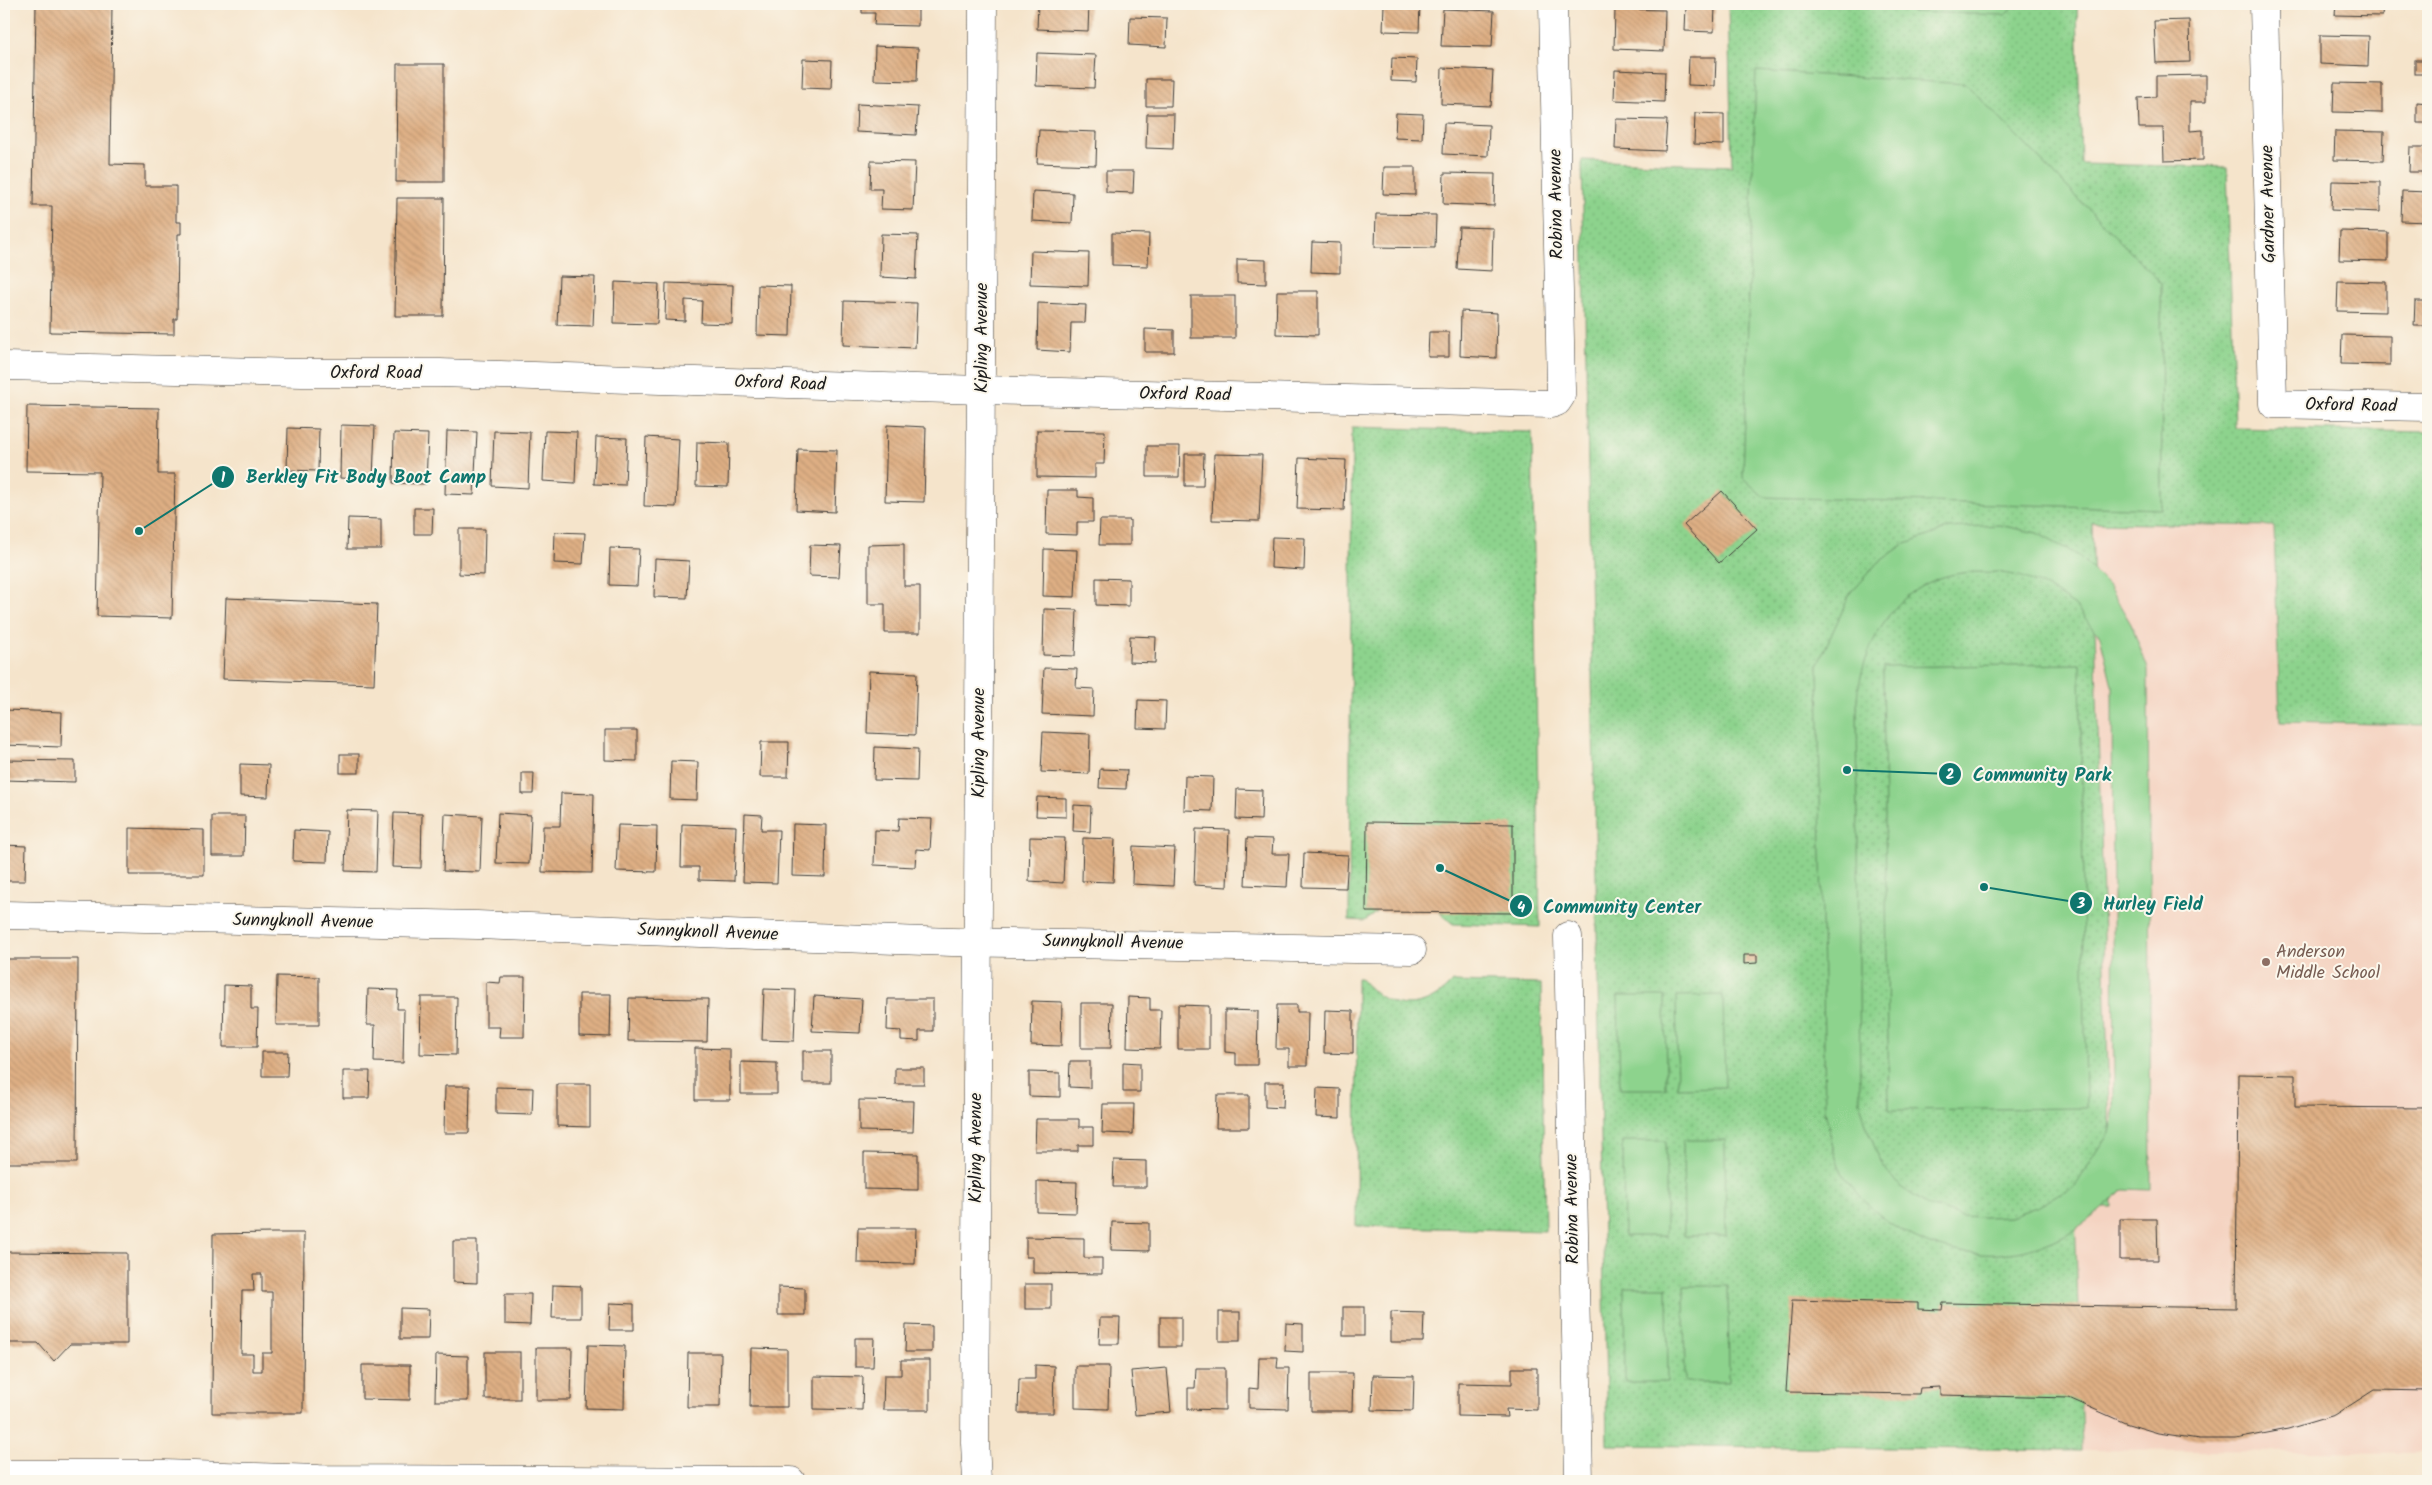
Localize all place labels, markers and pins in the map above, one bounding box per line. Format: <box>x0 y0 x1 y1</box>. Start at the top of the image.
callout: Berkley Fit Body Boot Camp <box>211 460 496 494</box>
callout: Community Park <box>1937 757 2121 791</box>
callout: Hurley Field <box>2068 886 2213 920</box>
callout: Community Center <box>1508 889 1711 923</box>
place label: Anderson Middle School <box>2276 938 2381 988</box>
marker: Anderson Middle School <box>2260 956 2272 968</box>

